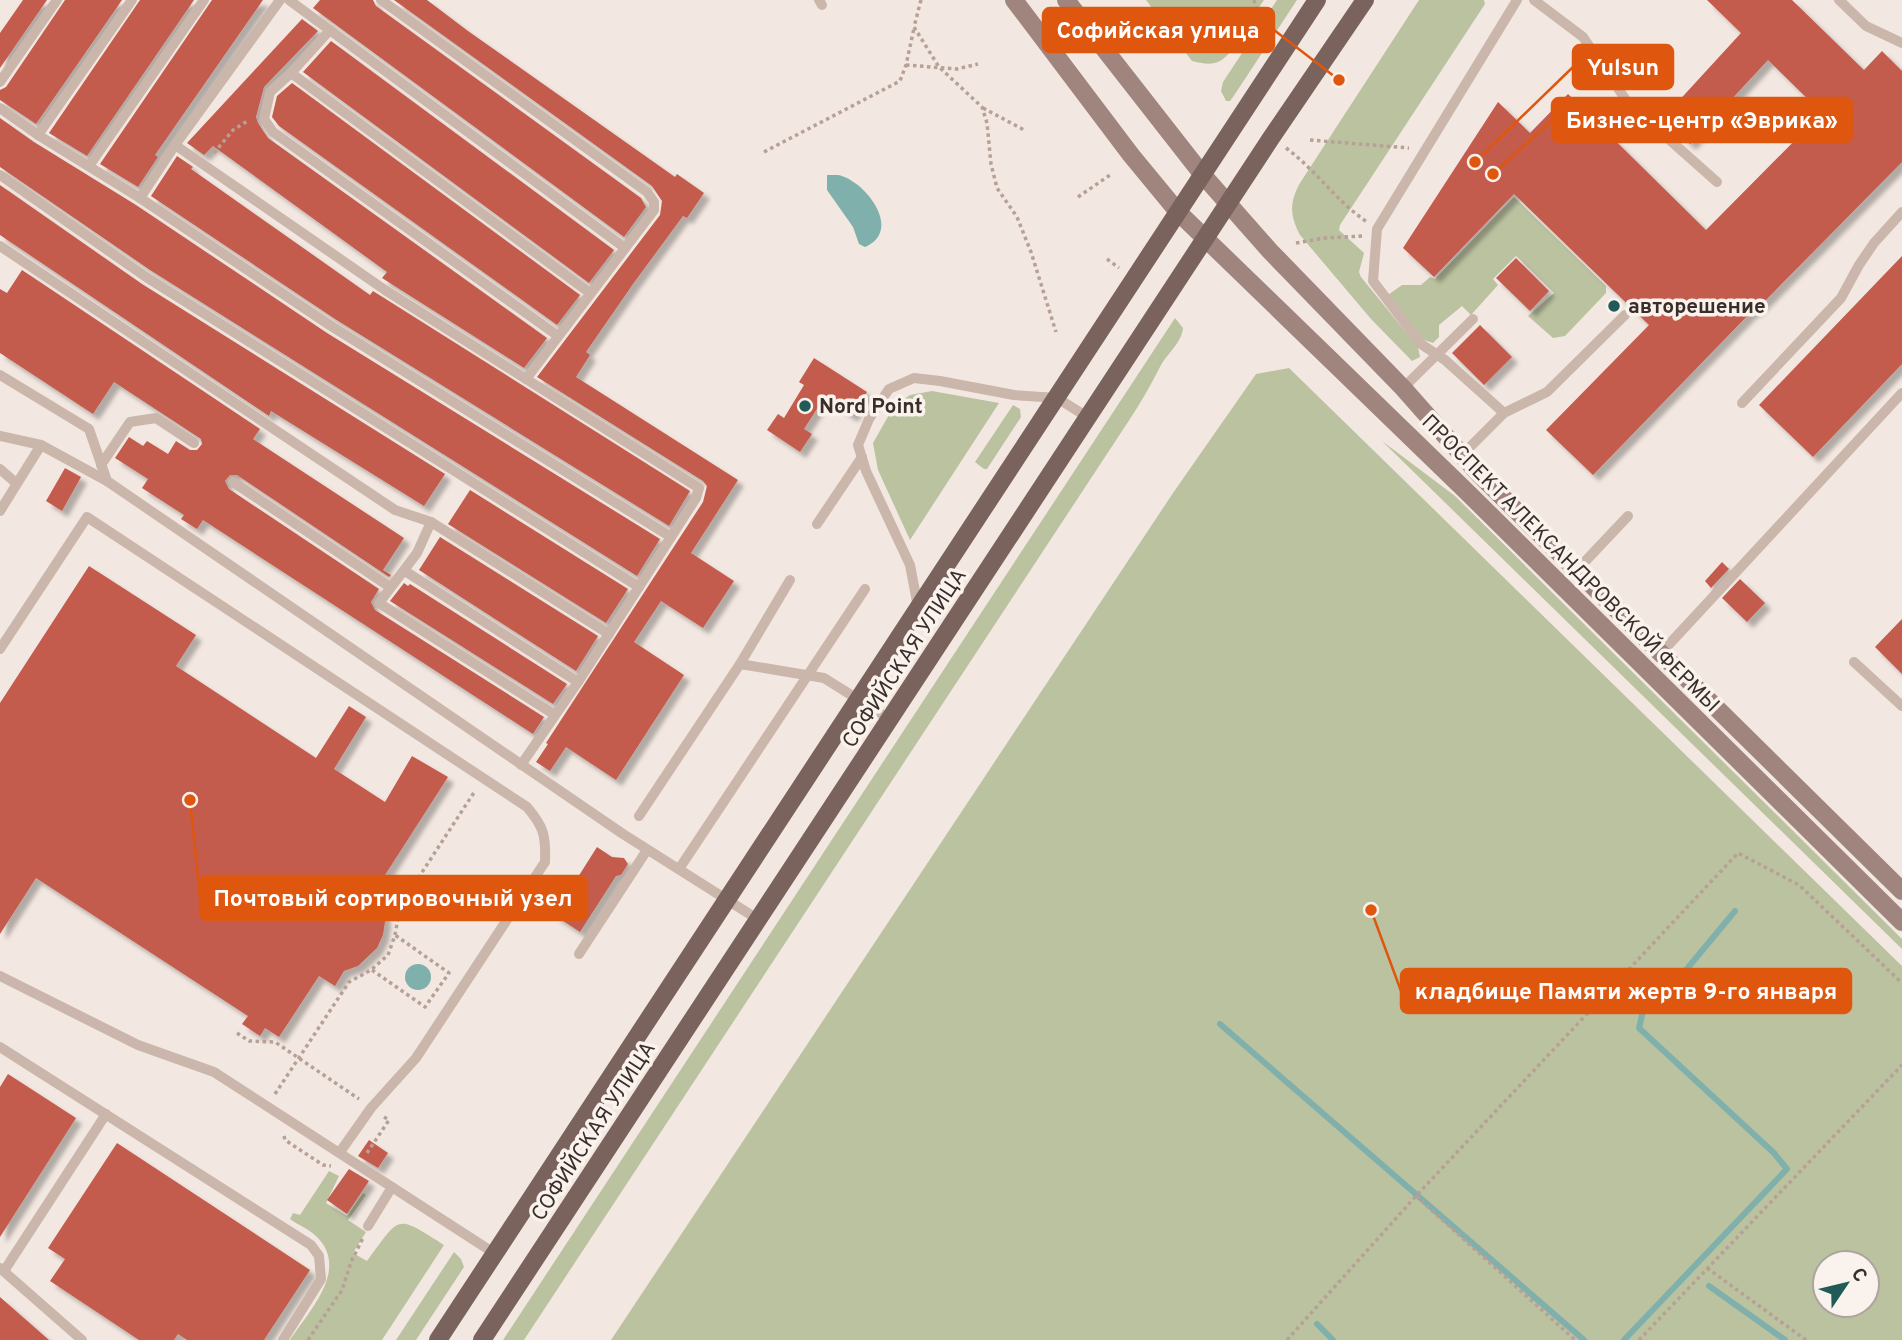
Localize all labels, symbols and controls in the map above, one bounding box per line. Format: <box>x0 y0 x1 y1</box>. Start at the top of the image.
callout: Софийская улица <box>1043 8 1274 52</box>
text: Софийская улица <box>1056 18 1260 47</box>
callout: Yulsun <box>1573 45 1673 89</box>
text: Yulsun <box>1587 55 1659 84</box>
callout: Бизнес-центр «Эврика» <box>1552 98 1852 142</box>
text: Бизнес-центр «Эврика» <box>1566 108 1838 137</box>
place label: авторешение <box>1628 294 1766 321</box>
marker: авторешение <box>1606 298 1622 314</box>
place label: Nord Point <box>819 394 923 421</box>
marker: Nord Point <box>797 398 813 414</box>
street label: ПРОСПЕКТ АЛЕКСАНДРОВСКОЙ ФЕРМЫ <box>1415 409 1725 719</box>
street label: СОФИЙСКАЯ УЛИЦА <box>836 563 973 754</box>
callout: Почтовый сортировочный узел <box>200 876 587 920</box>
text: Почтовый сортировочный узел <box>213 886 573 915</box>
callout: кладбище Памяти жертв 9-го января <box>1401 969 1851 1013</box>
text: кладбище Памяти жертв 9-го января <box>1415 979 1837 1008</box>
street label: СОФИЙСКАЯ УЛИЦА <box>525 1036 662 1227</box>
north arrow <box>1811 1249 1881 1319</box>
text: С <box>1845 1264 1872 1287</box>

